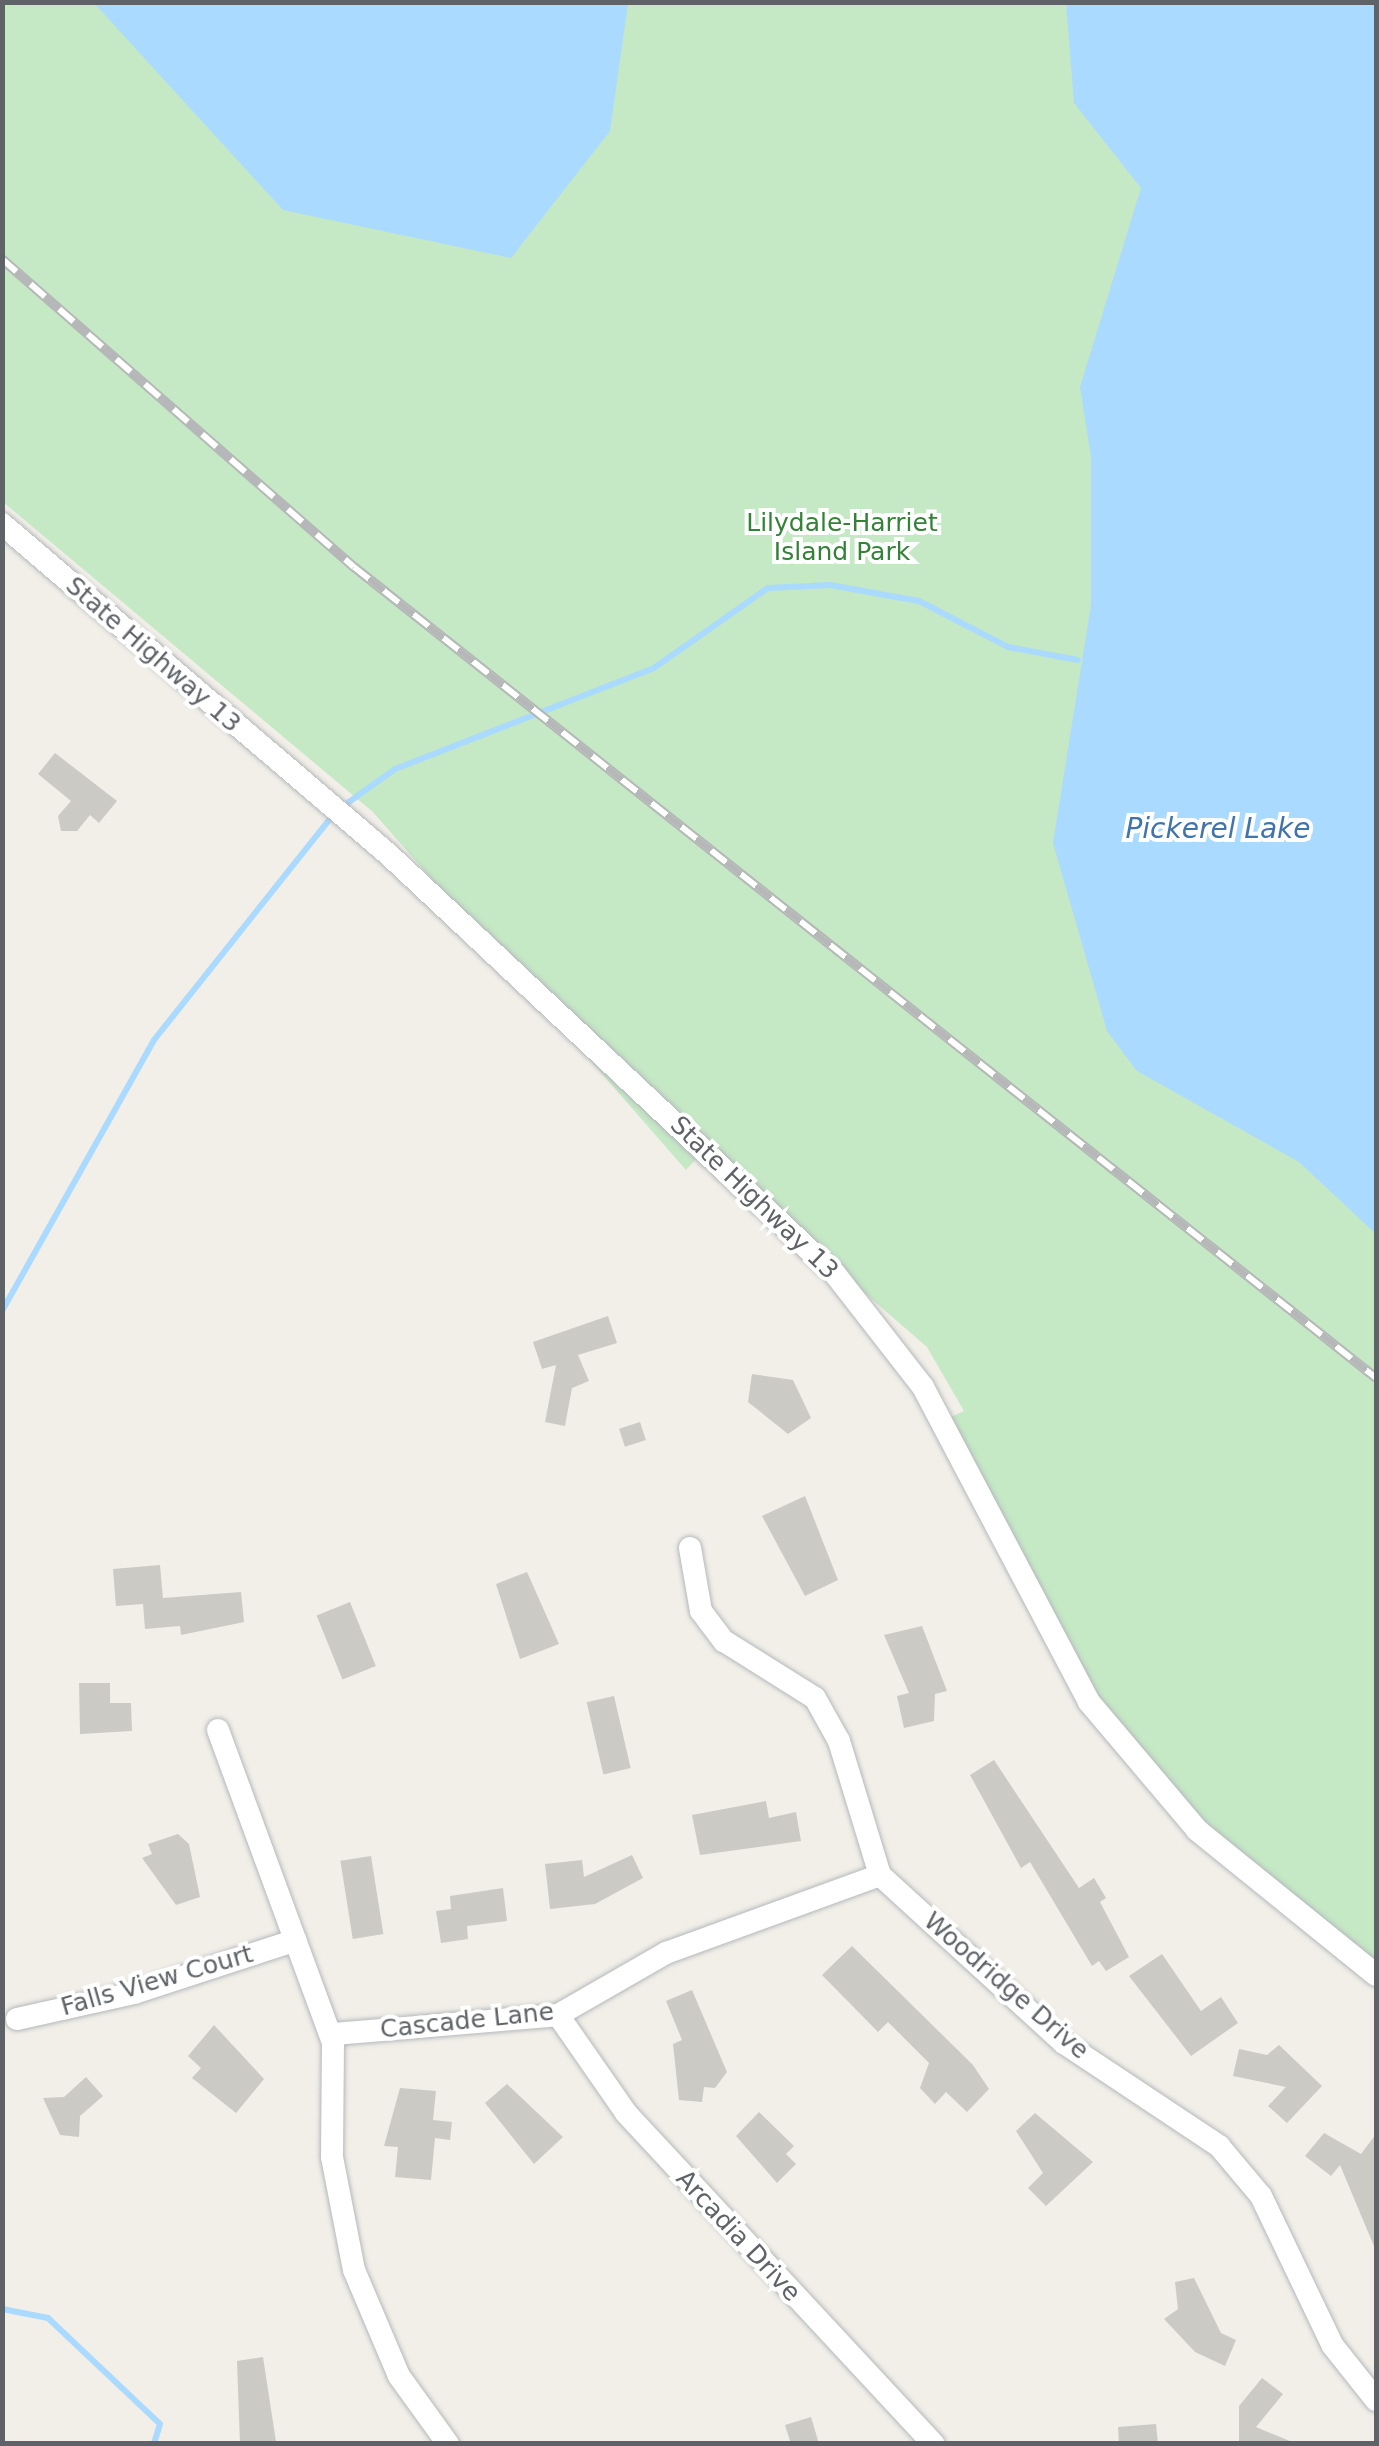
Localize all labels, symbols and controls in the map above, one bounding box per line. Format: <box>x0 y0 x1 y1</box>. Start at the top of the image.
park label: Lilydale-Harriet Island Park <box>746 509 938 568</box>
street label: State Highway 13 <box>59 571 247 739</box>
water label: Pickerel Lake <box>1125 812 1311 846</box>
street label: State Highway 13 <box>664 1110 844 1286</box>
street label: Woodridge Drive <box>917 1906 1095 2066</box>
street label: Falls View Court <box>58 1939 256 2023</box>
street label: Cascade Lane <box>379 1997 555 2045</box>
street label: Arcadia Drive <box>670 2164 806 2308</box>

